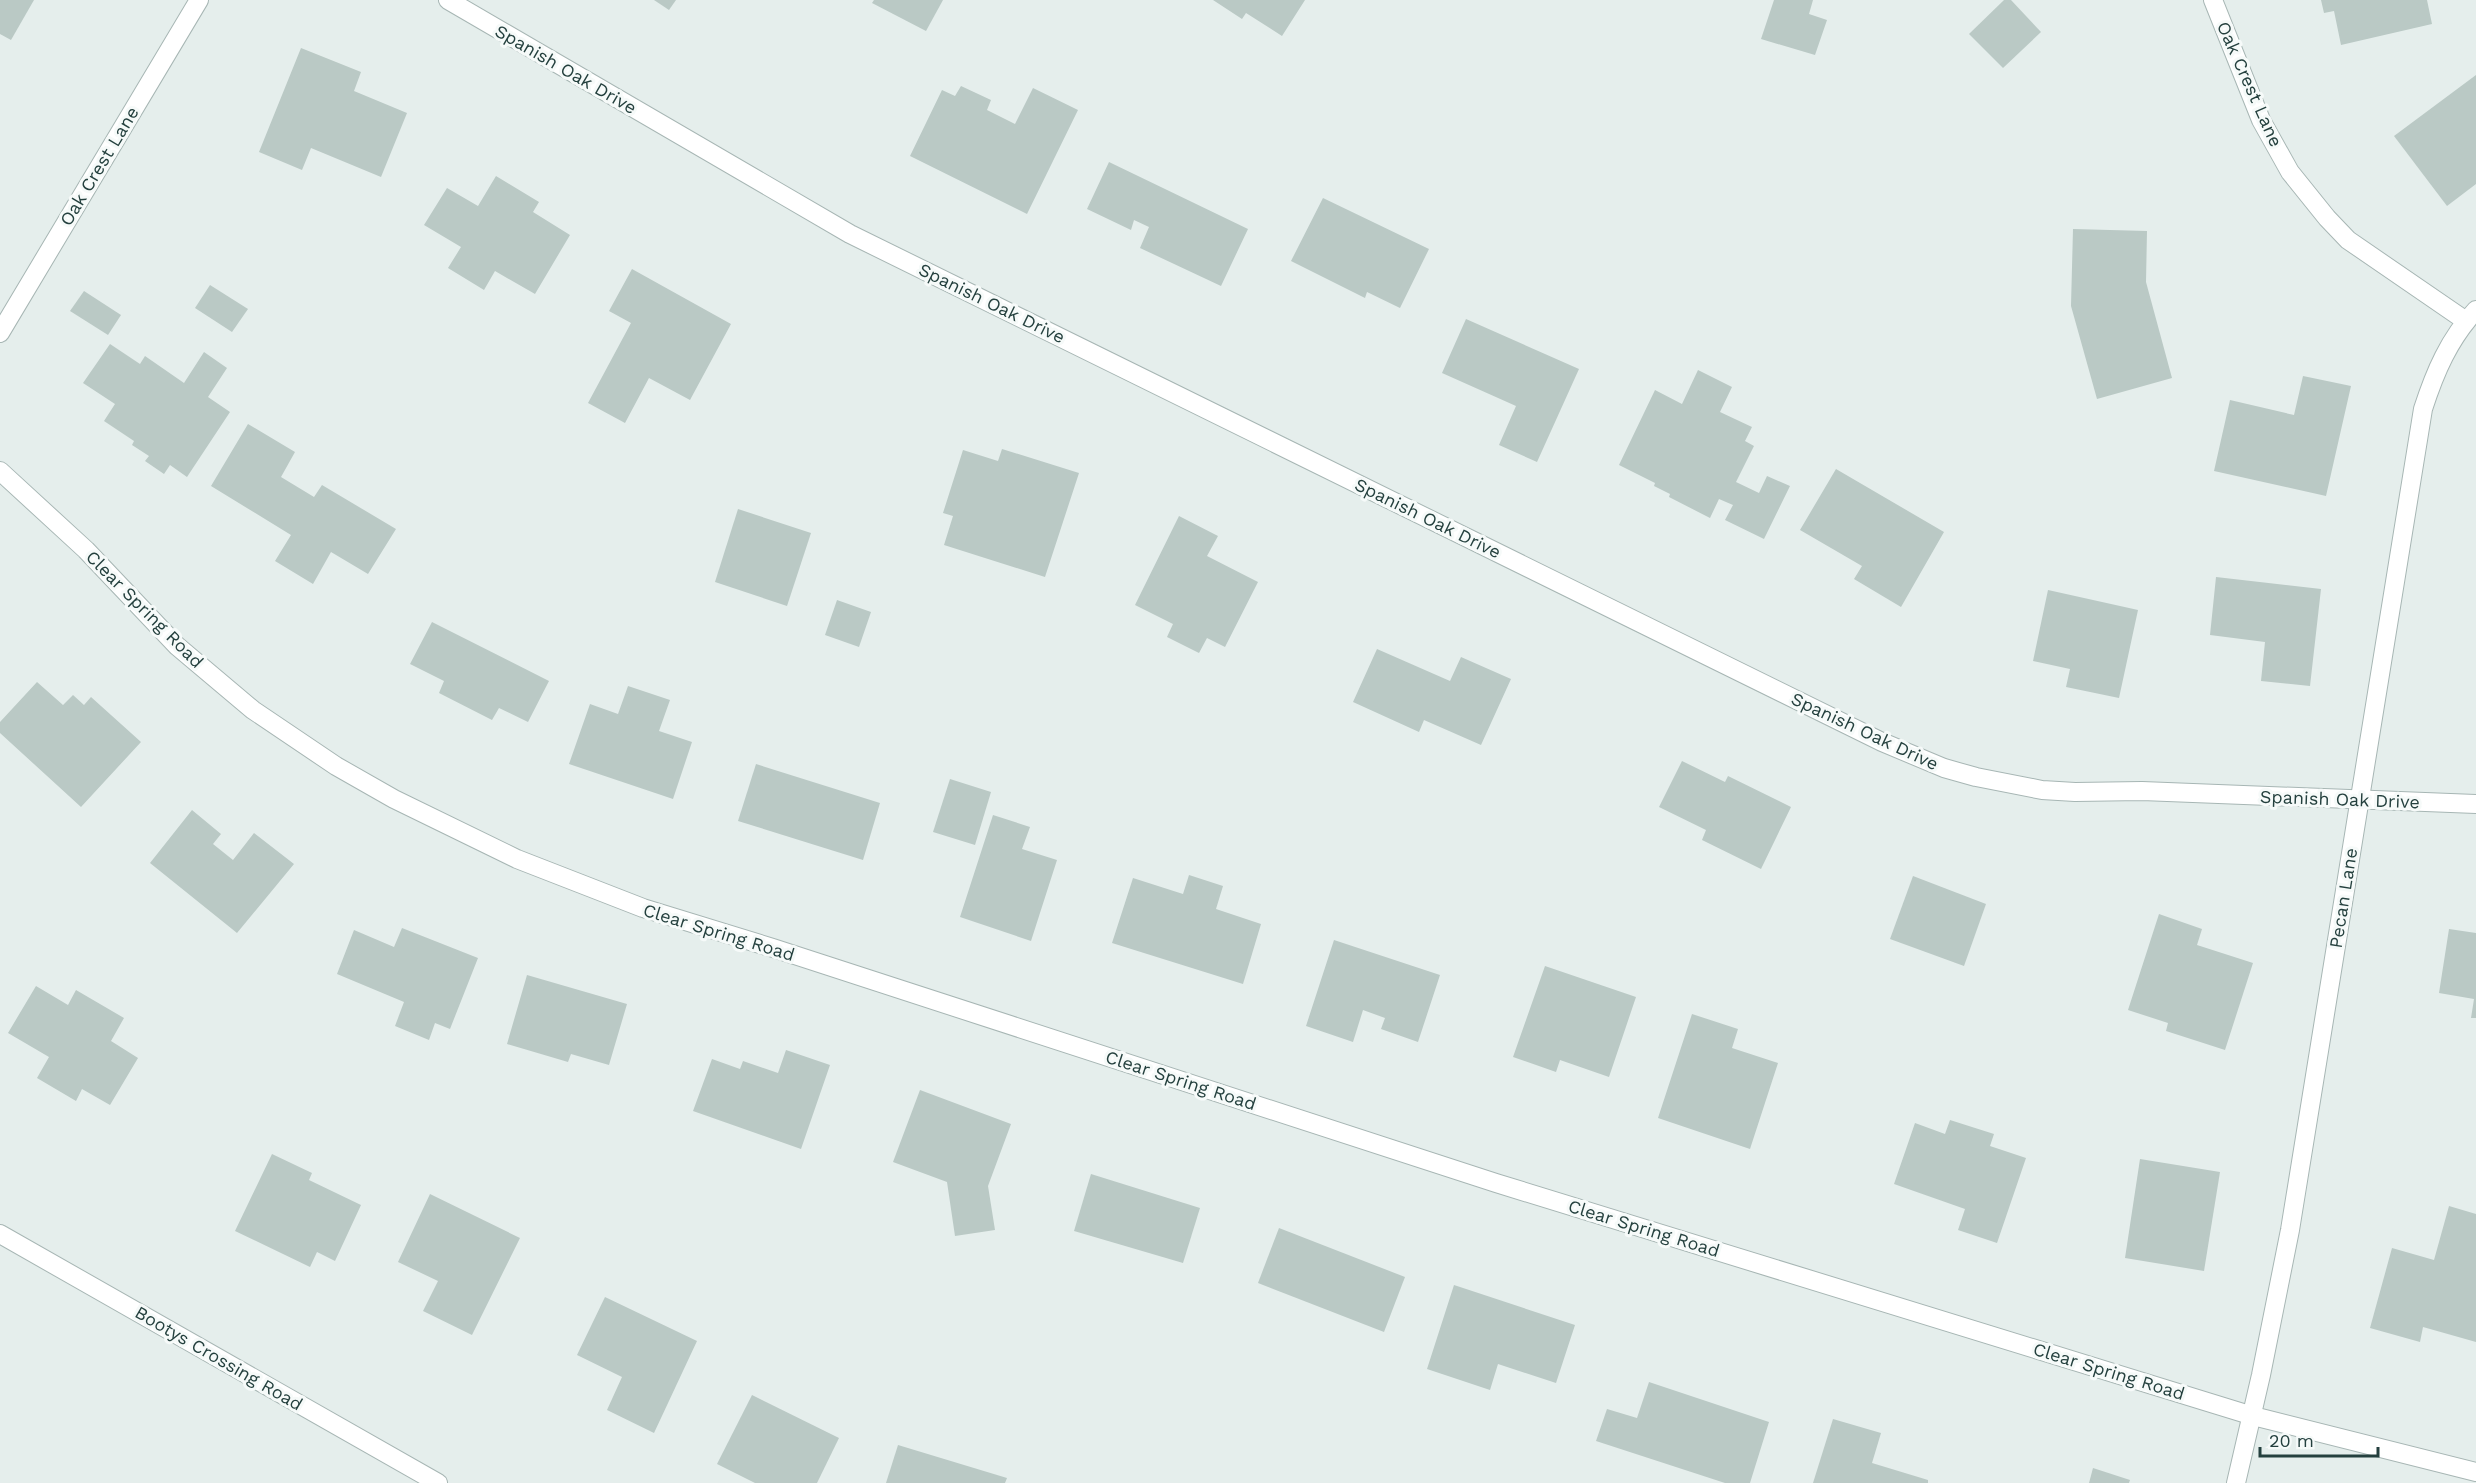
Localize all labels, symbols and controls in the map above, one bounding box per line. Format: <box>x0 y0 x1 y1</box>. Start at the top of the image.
street label: Oak Crest Lane <box>2213 18 2287 150</box>
street label: Spanish Oak Drive <box>491 20 641 118</box>
street label: Oak Crest Lane <box>55 103 143 229</box>
street label: Spanish Oak Drive <box>916 258 1068 348</box>
street label: Spanish Oak Drive <box>1352 473 1504 563</box>
street label: Clear Spring Road <box>82 546 208 672</box>
street label: Spanish Oak Drive <box>1788 688 1942 774</box>
street label: Spanish Oak Drive <box>2260 786 2420 812</box>
street label: Pecan Lane <box>2325 846 2361 950</box>
street label: Clear Spring Road <box>641 899 797 965</box>
street label: Clear Spring Road <box>1103 1046 1259 1114</box>
street label: Clear Spring Road <box>1566 1195 1722 1261</box>
street label: Bootys Crossing Road <box>131 1301 307 1415</box>
street label: Clear Spring Road <box>2031 1338 2187 1404</box>
scale bar <box>2260 1420 2378 1458</box>
text: 20 m <box>2269 1430 2314 1451</box>

